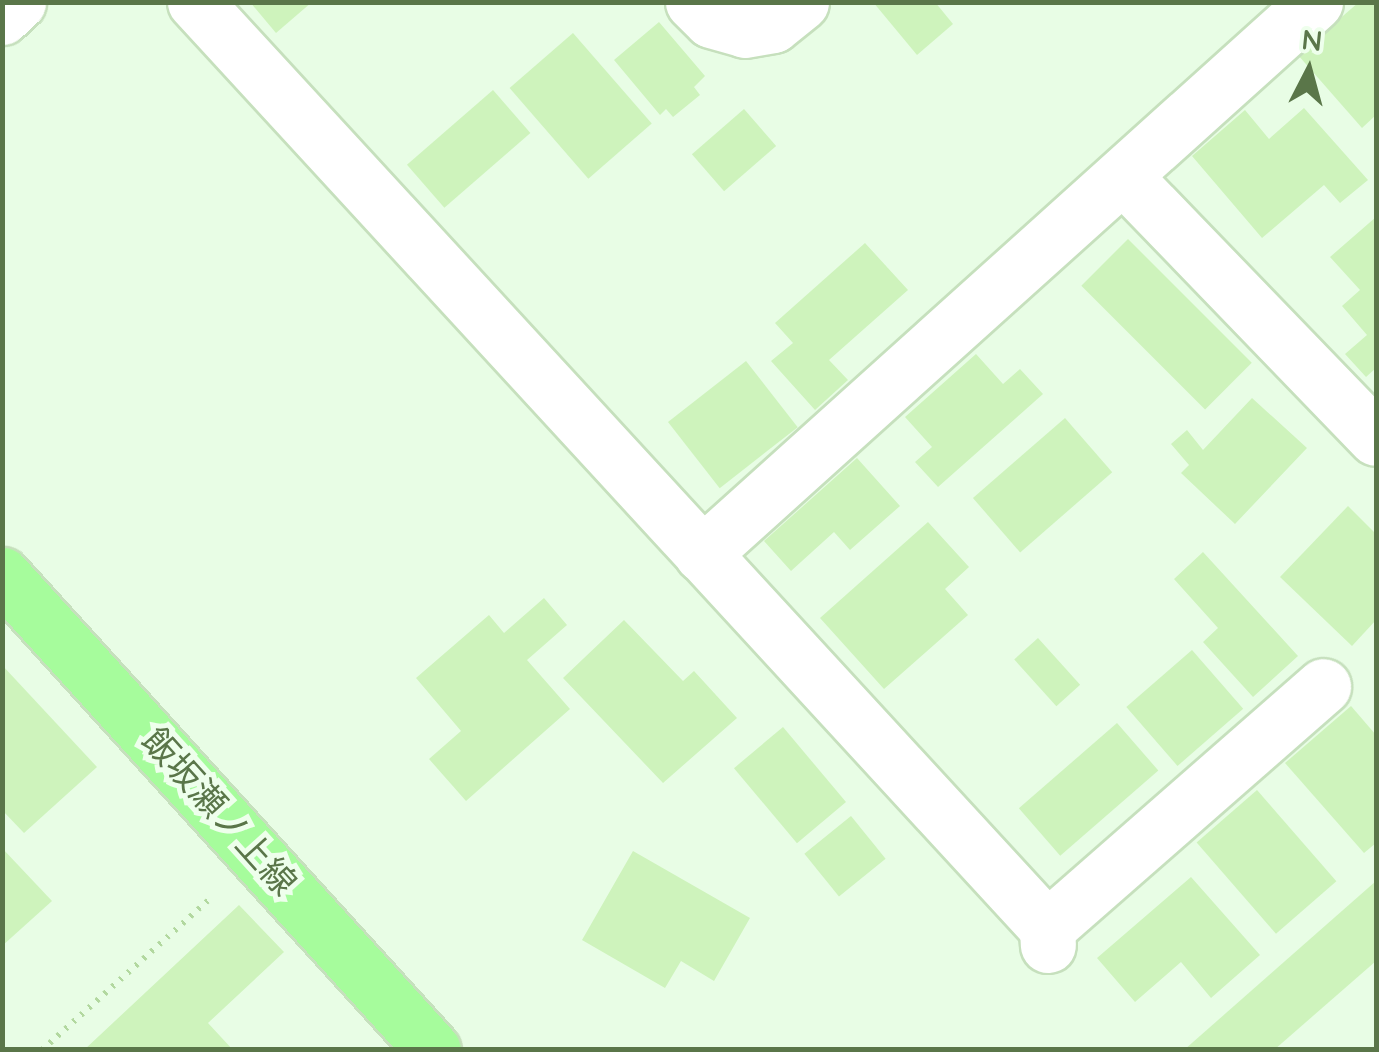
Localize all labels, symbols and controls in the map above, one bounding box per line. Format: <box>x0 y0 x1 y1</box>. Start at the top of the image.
north arrow <box>1259 20 1359 120</box>
text: N <box>1300 21 1324 58</box>
street label: 飯坂瀬ノ上線 <box>134 719 306 903</box>

